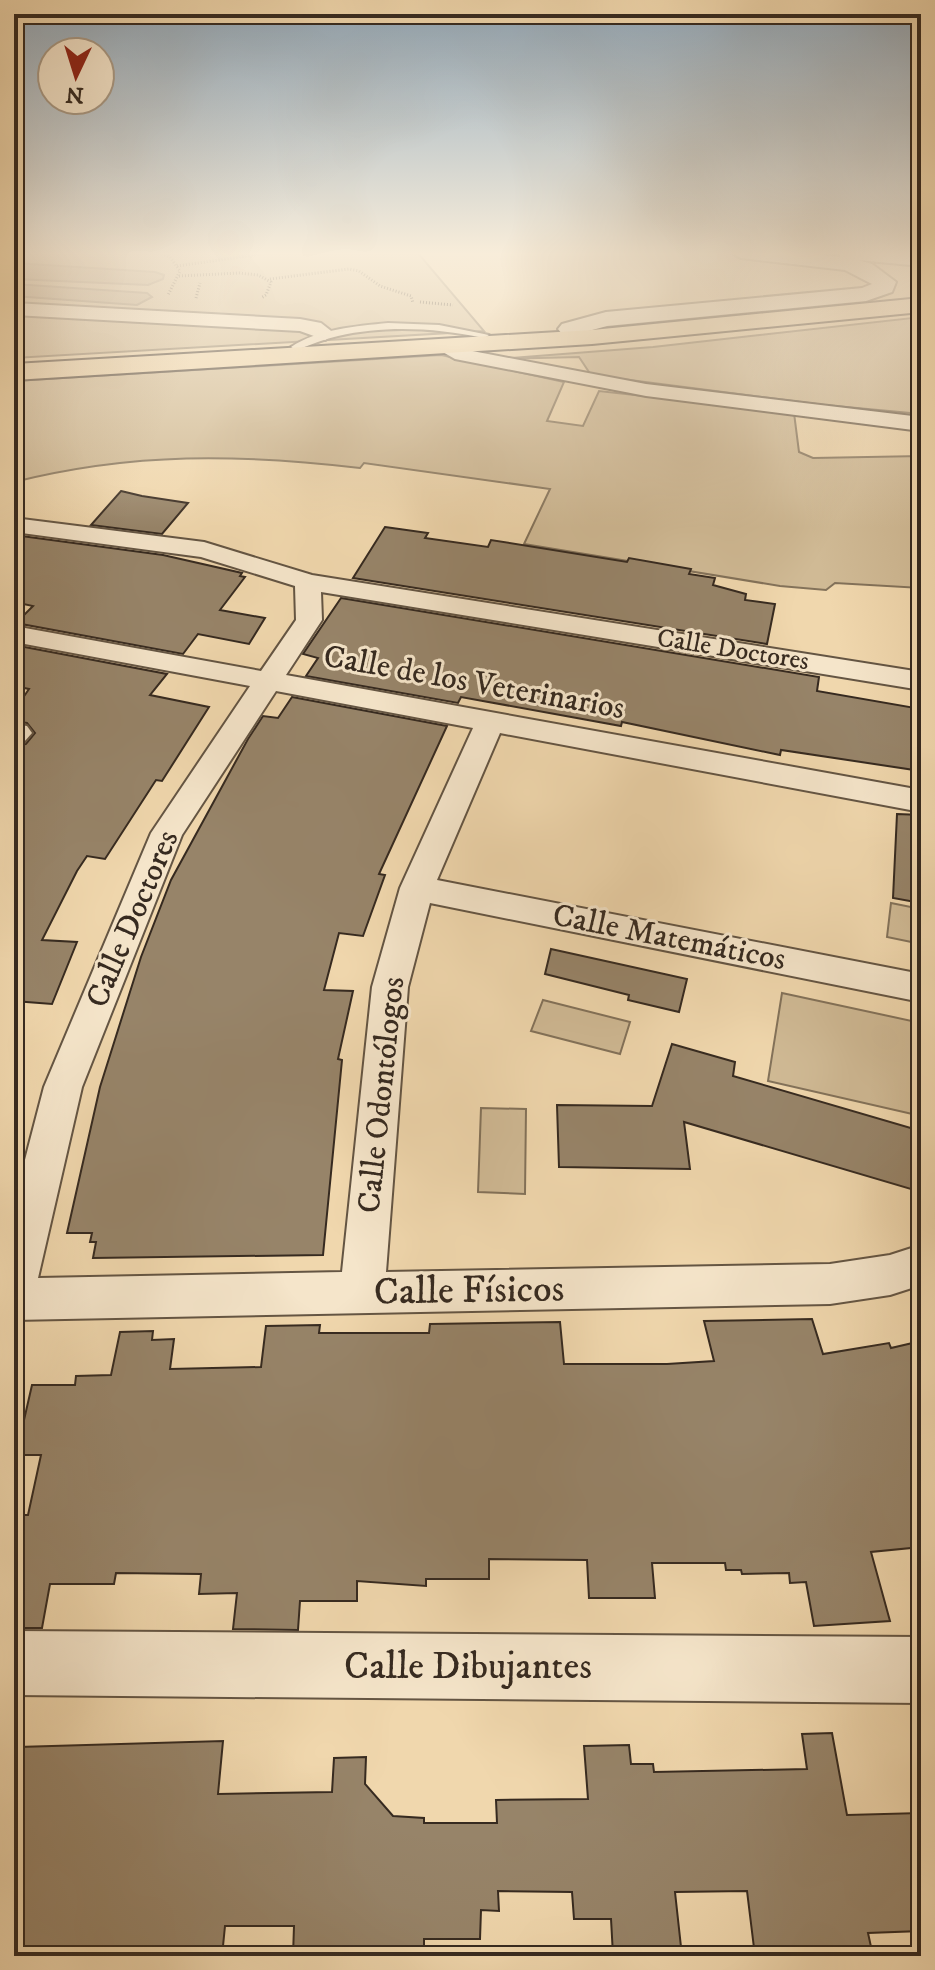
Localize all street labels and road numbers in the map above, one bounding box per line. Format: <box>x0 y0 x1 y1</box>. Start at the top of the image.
street label: Calle Doctores <box>655 622 811 678</box>
street label: Calle de los Veterinarios <box>320 637 628 729</box>
street label: Calle Doctores <box>78 824 188 1014</box>
street label: Calle Matemáticos <box>549 896 789 980</box>
street label: Calle Odontólogos <box>350 975 414 1215</box>
street label: Calle Físicos <box>373 1265 565 1317</box>
street label: Calle Dibujantes <box>344 1643 592 1691</box>

